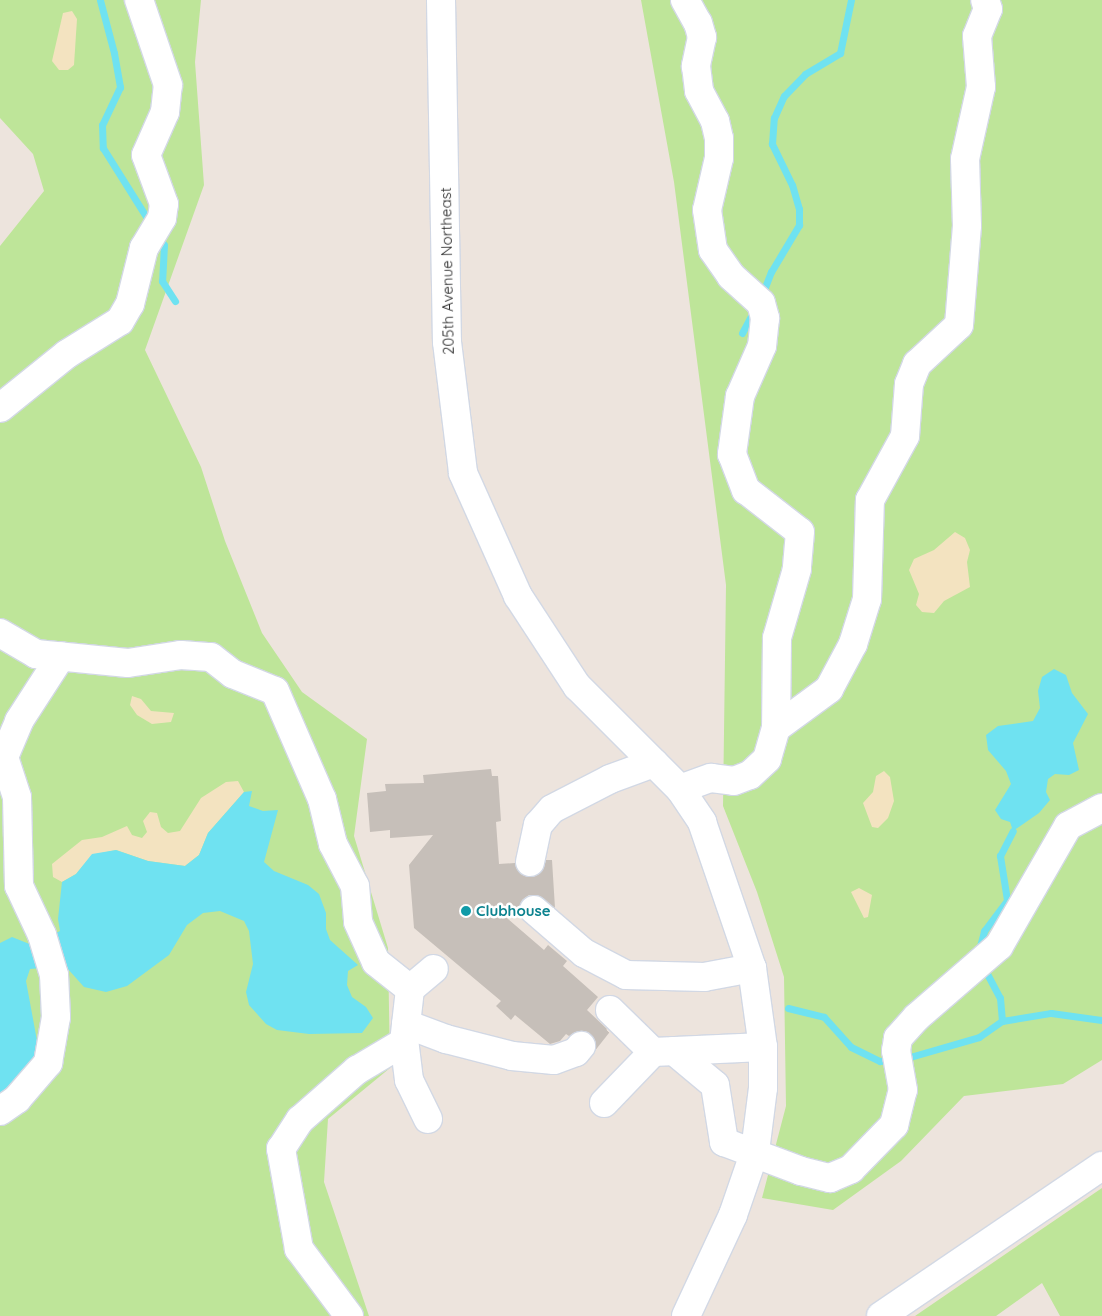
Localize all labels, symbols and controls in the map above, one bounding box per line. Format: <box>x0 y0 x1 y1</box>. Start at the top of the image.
street label: 205th Avenue Northeast <box>437 187 457 355</box>
place label: Clubhouse <box>476 902 551 920</box>
marker: Clubhouse <box>460 905 472 917</box>

